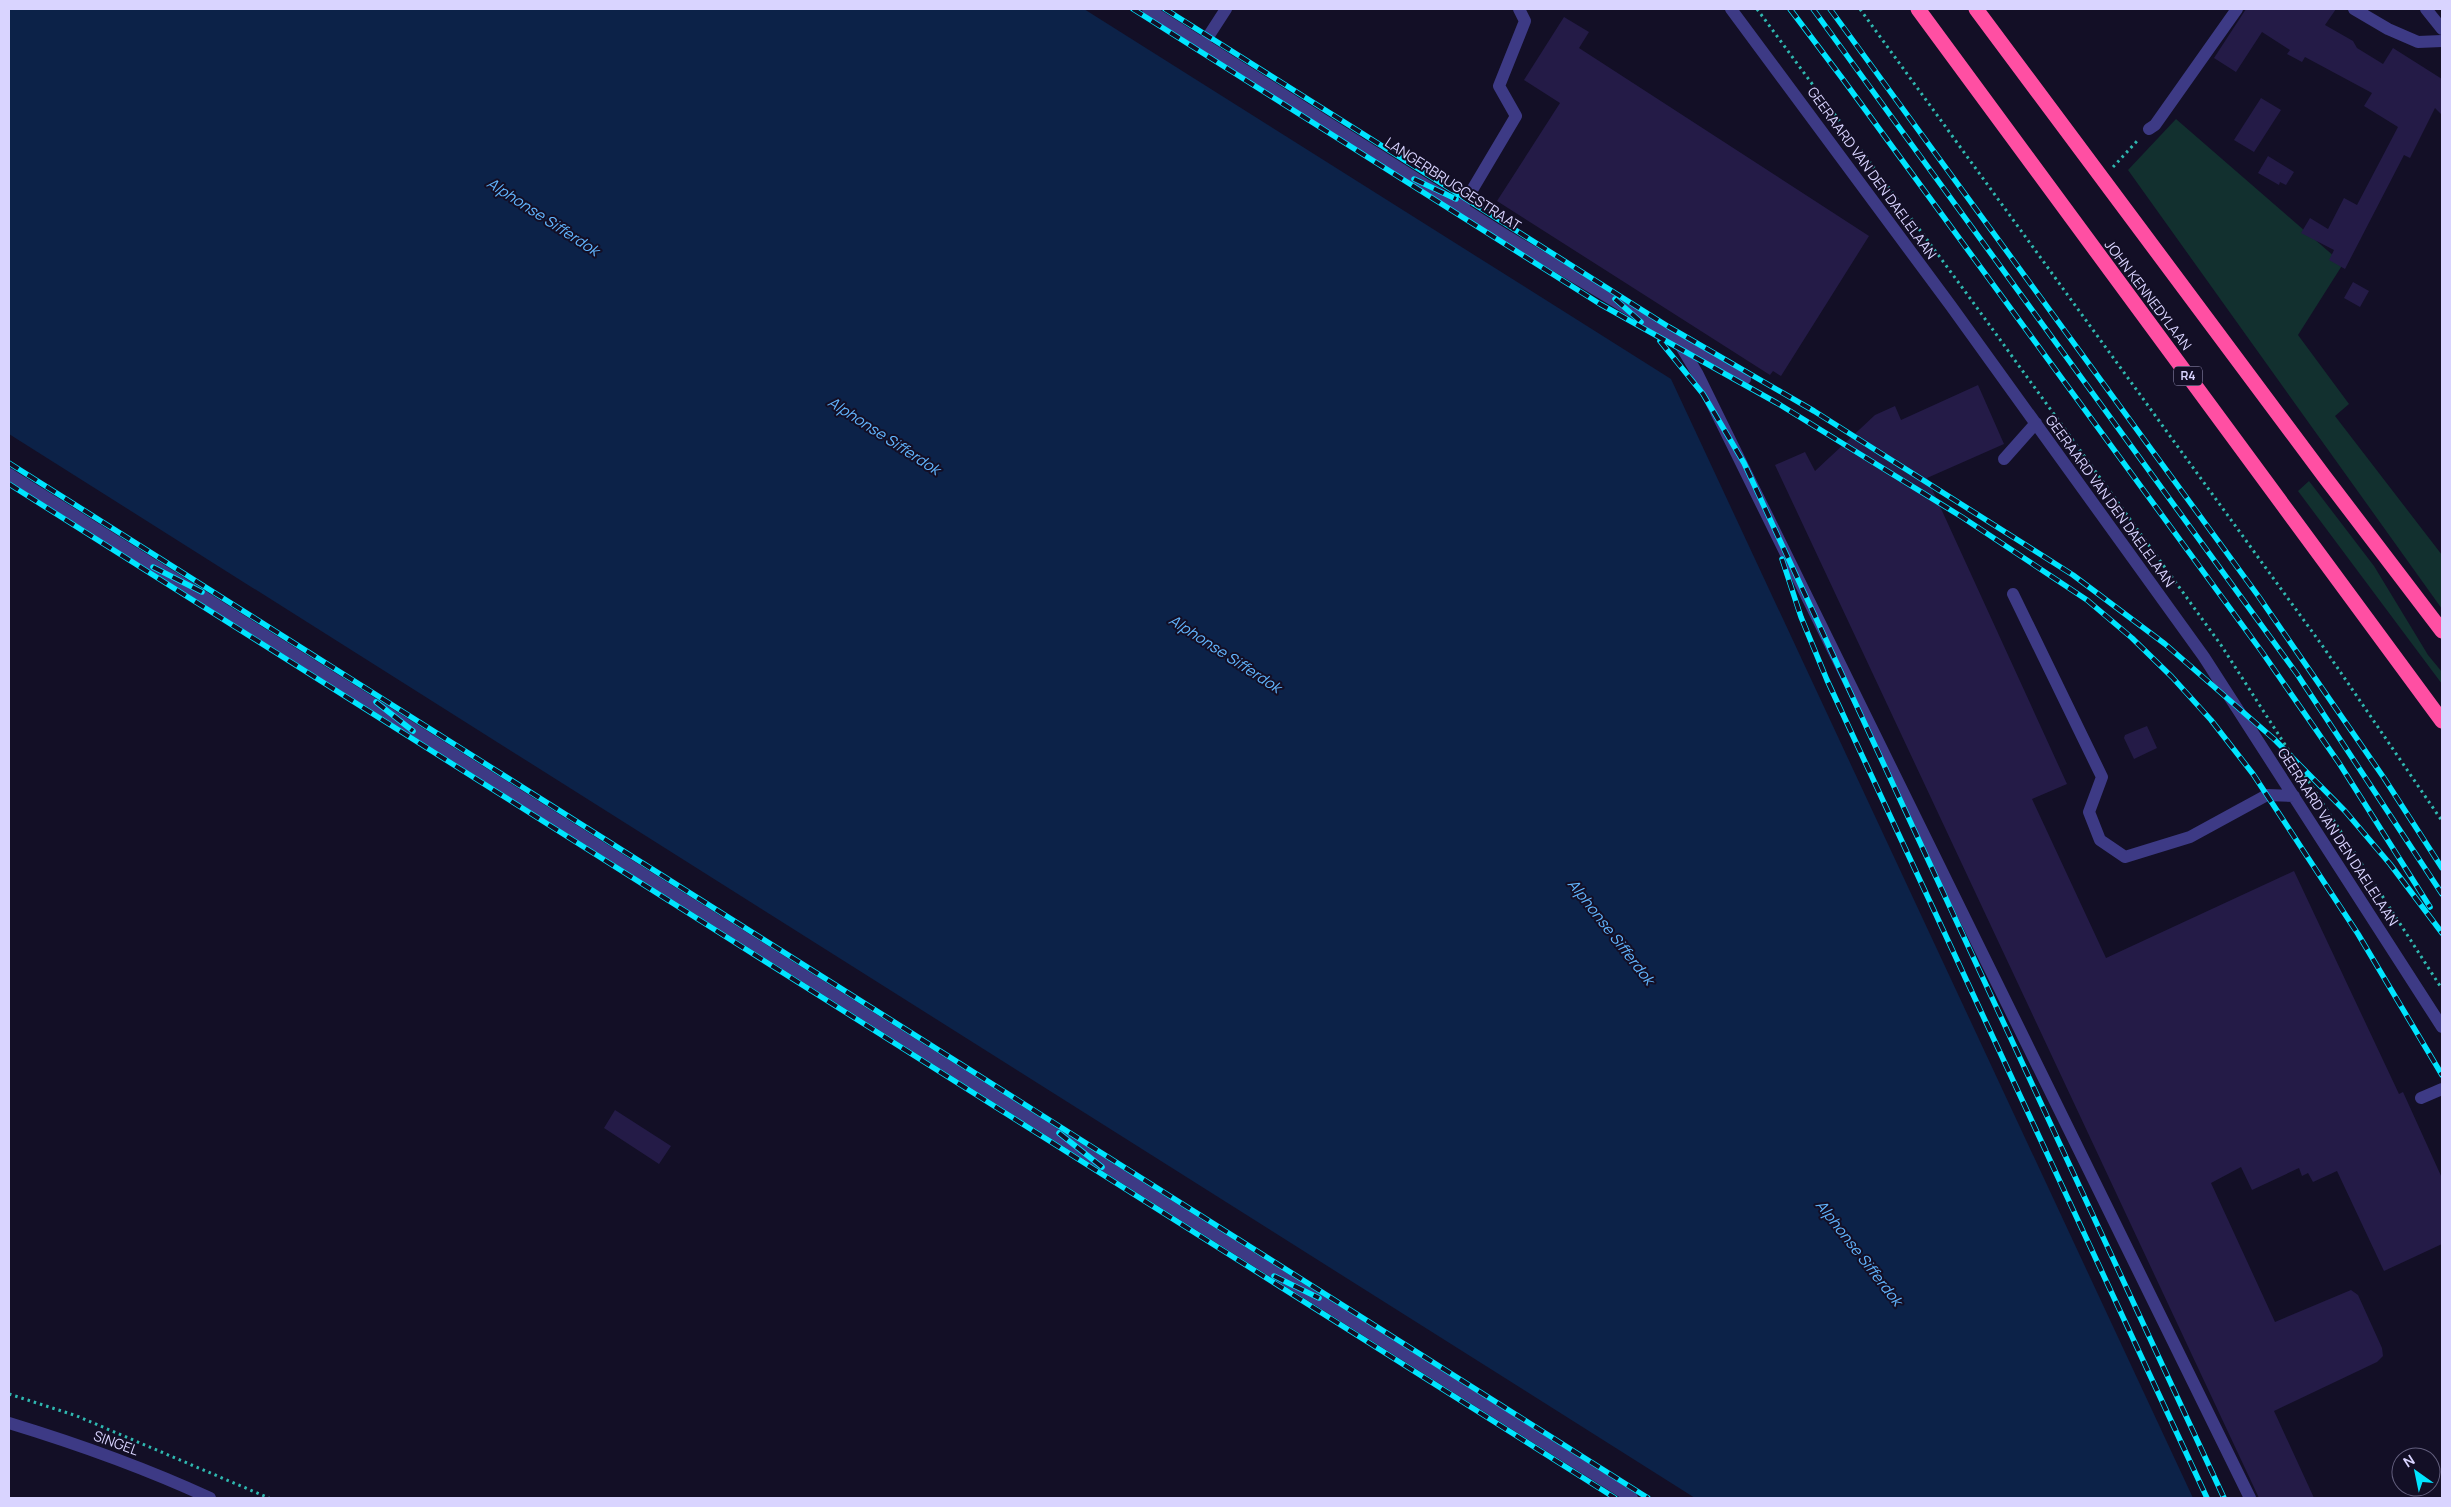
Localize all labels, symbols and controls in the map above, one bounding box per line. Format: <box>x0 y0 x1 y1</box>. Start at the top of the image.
street label: GEERAARD VAN DEN DAELELAAN <box>1803 83 1941 263</box>
street label: LANGERBRUGGESTRAAT <box>1382 132 1525 235</box>
water label: Alphonse Sifferdok <box>483 172 606 262</box>
street label: JOHN KENNEDYLAAN <box>2101 236 2196 354</box>
road number: R4 <box>2174 366 2202 386</box>
water label: Alphonse Sifferdok <box>824 391 947 481</box>
street label: GEERAARD VAN DEN DAELELAAN <box>2041 411 2179 591</box>
water label: Alphonse Sifferdok <box>1165 609 1288 699</box>
street label: GEERAARD VAN DEN DAELELAAN <box>2274 744 2403 929</box>
water label: Alphonse Sifferdok <box>1563 874 1661 991</box>
water label: Alphonse Sifferdok <box>1811 1195 1909 1312</box>
street label: SINGEL <box>91 1426 141 1459</box>
north arrow <box>2391 1447 2441 1497</box>
text: N <box>2399 1450 2418 1471</box>

